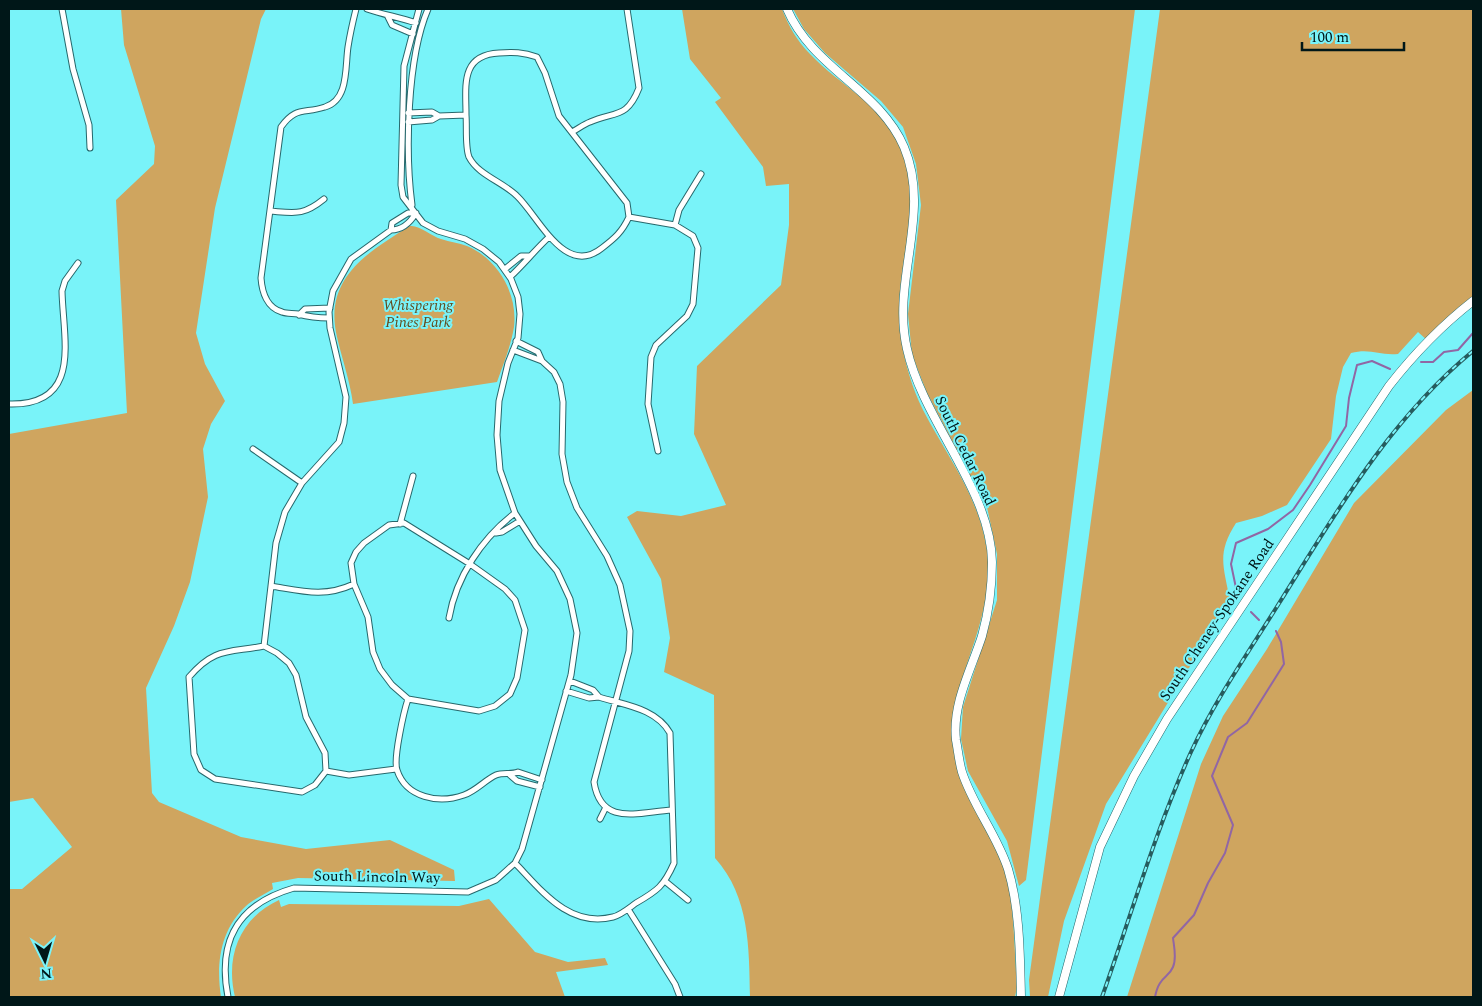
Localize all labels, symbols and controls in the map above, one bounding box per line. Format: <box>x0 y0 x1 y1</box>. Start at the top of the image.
scale bar <box>1302 20 1404 52</box>
text: 100 m <box>1310 26 1349 49</box>
park label: Whispering Pines Park <box>383 294 454 334</box>
street label: South Cedar Road <box>928 392 1002 510</box>
street label: South Cheney-Spokane Road <box>1154 534 1280 706</box>
street label: South Lincoln Way <box>314 864 441 890</box>
north arrow <box>20 936 70 986</box>
text: N <box>39 962 53 984</box>

